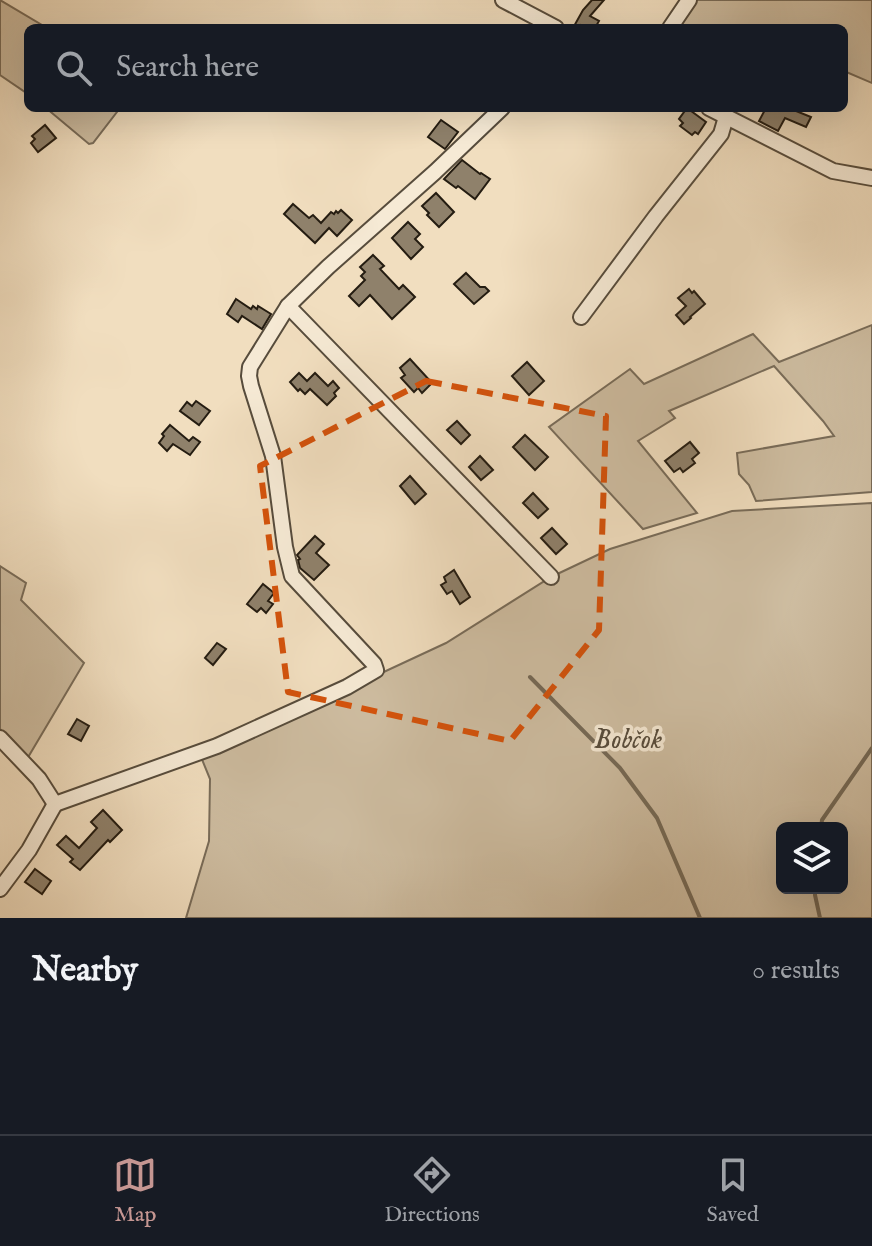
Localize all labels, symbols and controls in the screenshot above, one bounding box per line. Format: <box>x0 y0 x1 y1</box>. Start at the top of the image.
search box <box>24 24 848 112</box>
icon: search <box>52 46 96 90</box>
text: Search here <box>116 49 259 87</box>
park label: Bobčok <box>594 723 662 758</box>
map controls <box>776 822 848 894</box>
button: layers <box>776 822 848 894</box>
text: Nearby <box>32 949 138 992</box>
text: 0 results <box>752 954 840 987</box>
tab: Map <box>113 1153 157 1229</box>
tab: Directions <box>384 1153 480 1229</box>
tab: Saved <box>707 1153 759 1229</box>

